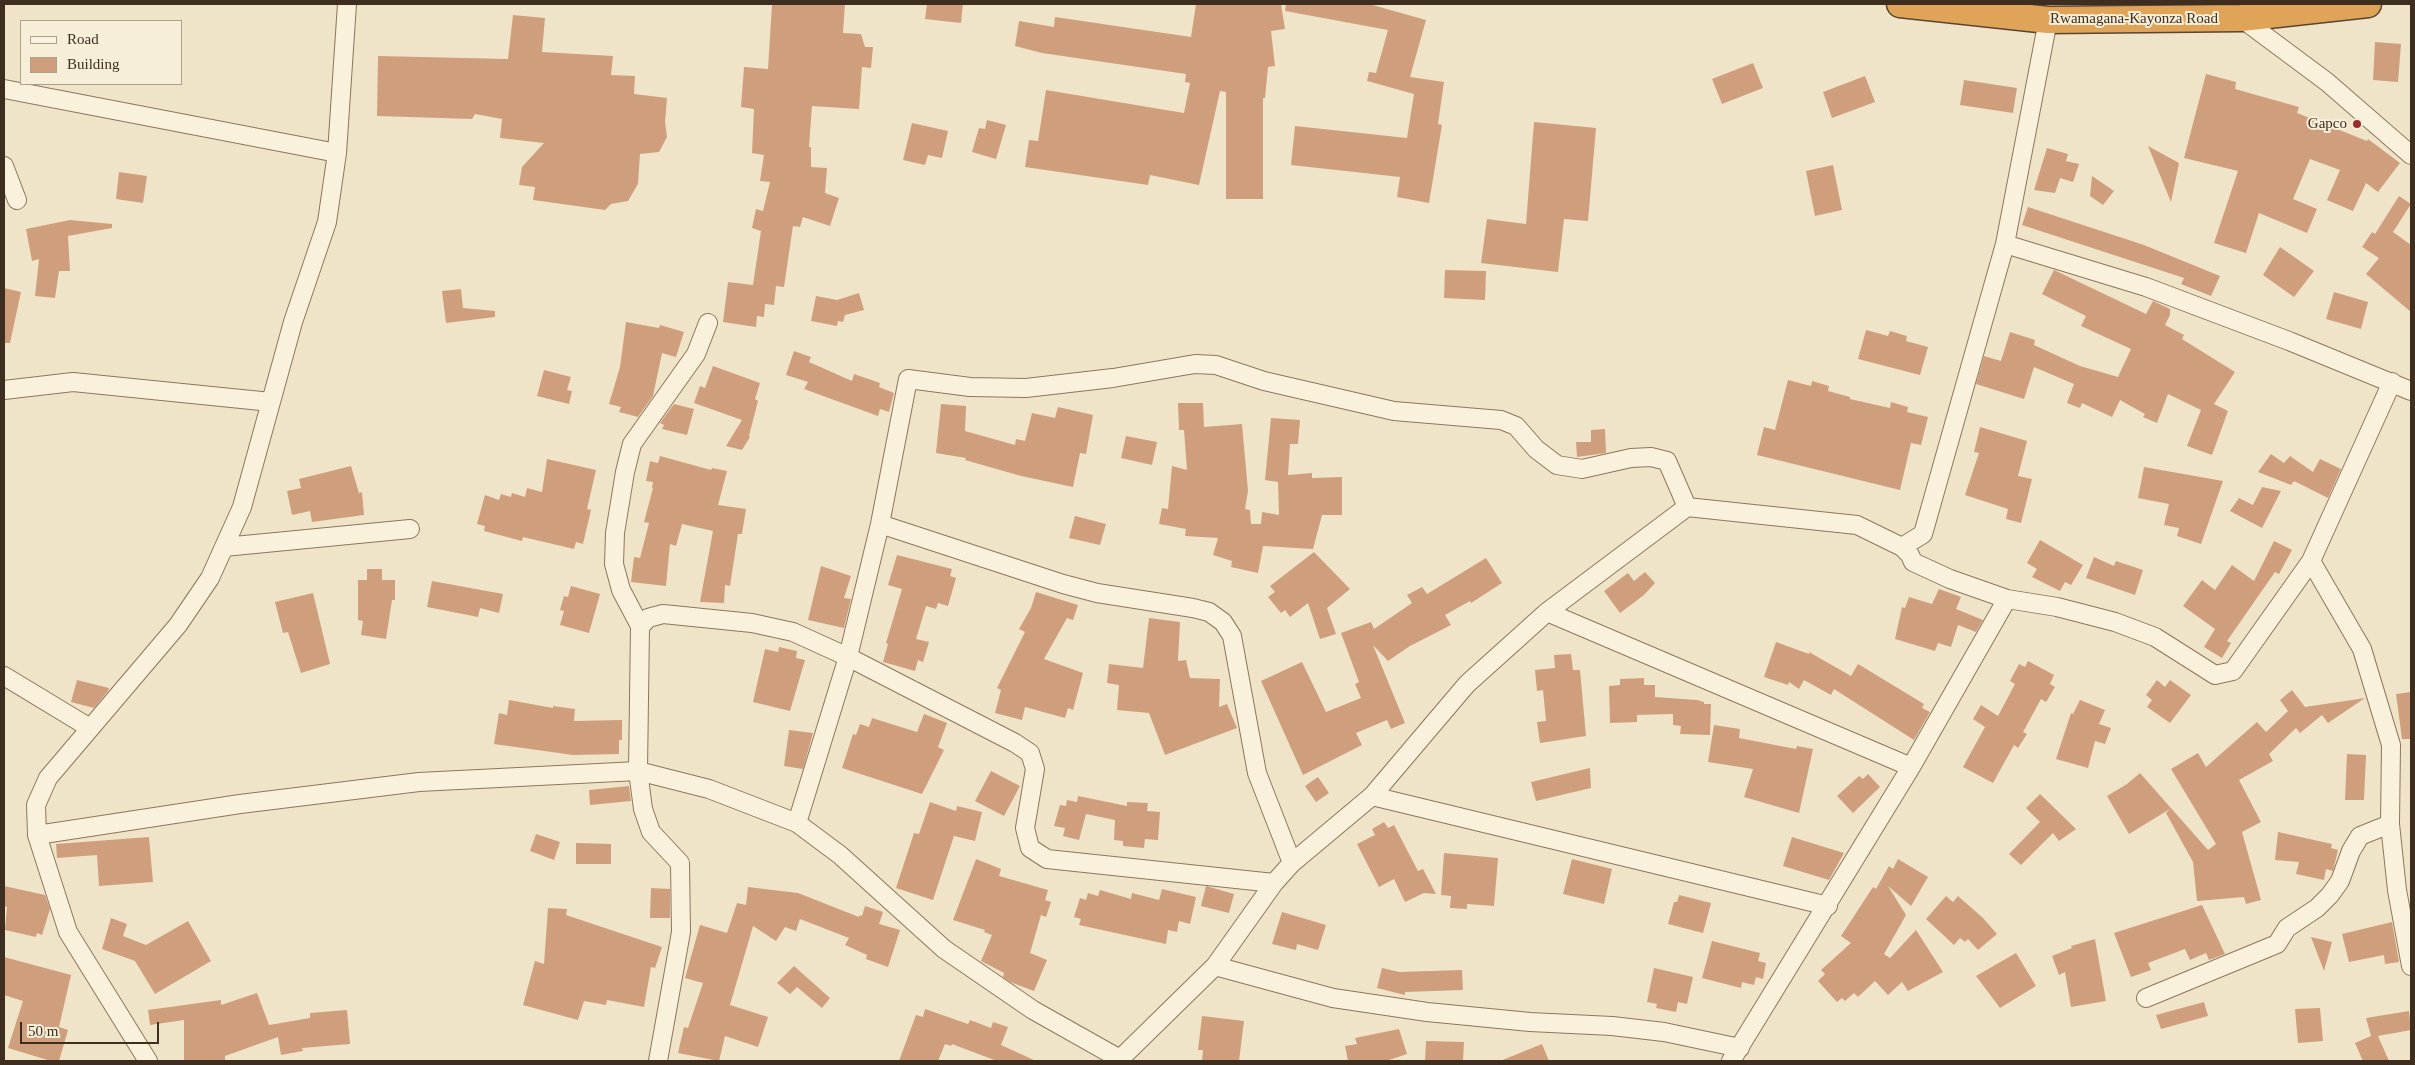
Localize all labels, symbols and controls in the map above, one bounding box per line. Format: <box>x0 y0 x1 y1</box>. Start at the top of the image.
street label: Rwamagana-Kayonza Road <box>2050 10 2218 28</box>
legend <box>20 20 182 85</box>
text: Road <box>67 31 99 47</box>
text: Building <box>67 56 120 72</box>
place label: Gapco <box>2308 115 2347 133</box>
marker: Gapco <box>2351 118 2363 130</box>
scale bar <box>22 1012 161 1044</box>
text: 50 m <box>28 1023 58 1039</box>

